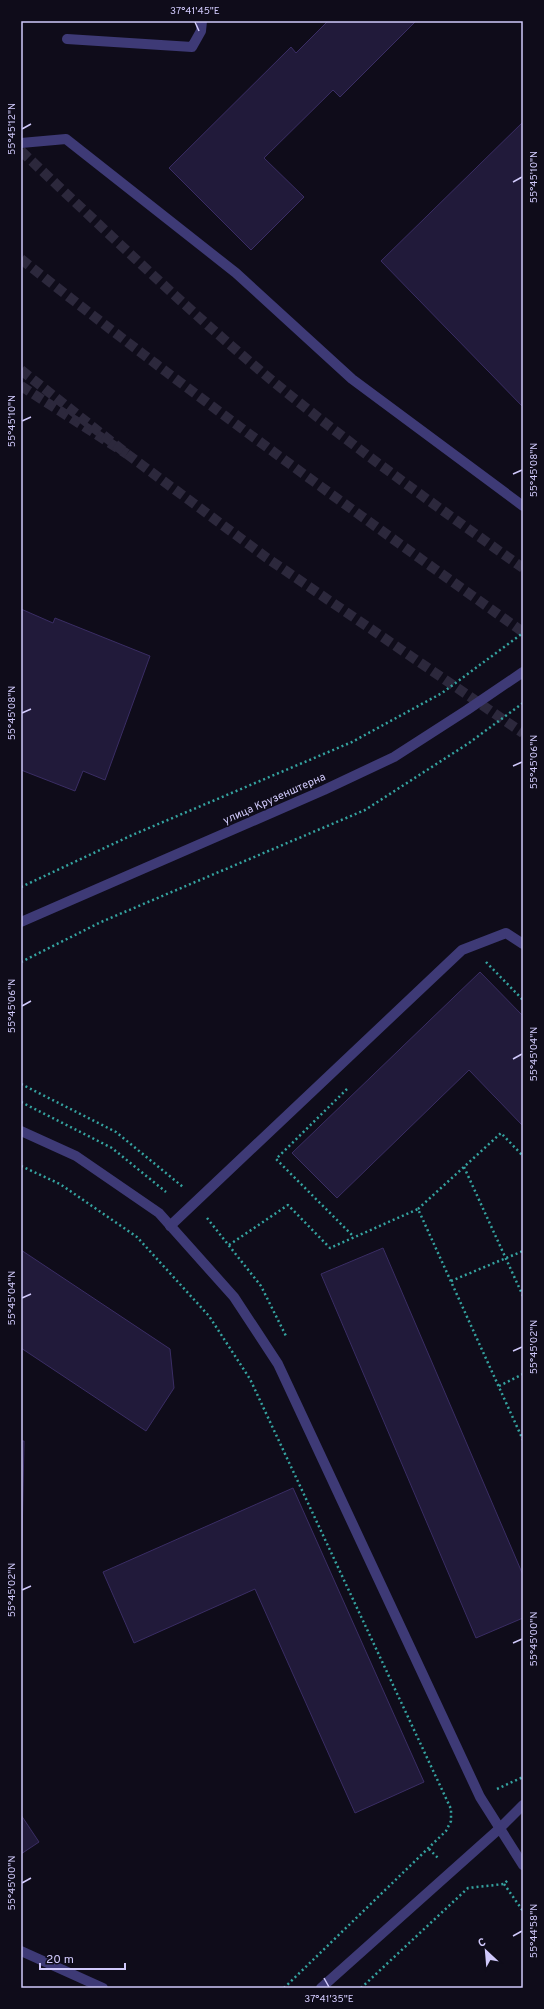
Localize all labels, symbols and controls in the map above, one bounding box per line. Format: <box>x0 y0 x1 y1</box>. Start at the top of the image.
text: 37°41'45"E <box>170 5 220 18</box>
text: 55°45'12"N <box>6 103 19 155</box>
text: 55°45'10"N <box>528 151 541 203</box>
text: 55°45'10"N <box>6 395 19 447</box>
text: 55°45'08"N <box>528 443 541 497</box>
text: 55°45'08"N <box>6 686 19 740</box>
text: 55°45'06"N <box>528 735 541 789</box>
street label: улица Крузенштерна <box>221 770 328 828</box>
text: 55°45'06"N <box>6 979 19 1033</box>
text: 55°45'04"N <box>528 1027 541 1081</box>
text: 55°45'04"N <box>6 1271 19 1325</box>
text: 55°45'02"N <box>528 1320 541 1374</box>
text: 55°45'02"N <box>6 1563 19 1617</box>
text: 55°45'00"N <box>528 1612 541 1666</box>
text: 55°45'00"N <box>6 1856 19 1910</box>
text: 55°44'58"N <box>528 1904 541 1958</box>
north arrow <box>466 1931 506 1971</box>
text: С <box>476 1935 488 1951</box>
scale bar <box>40 1945 125 1971</box>
text: 20 m <box>46 1952 74 1968</box>
text: 37°41'35"E <box>304 1993 354 2006</box>

